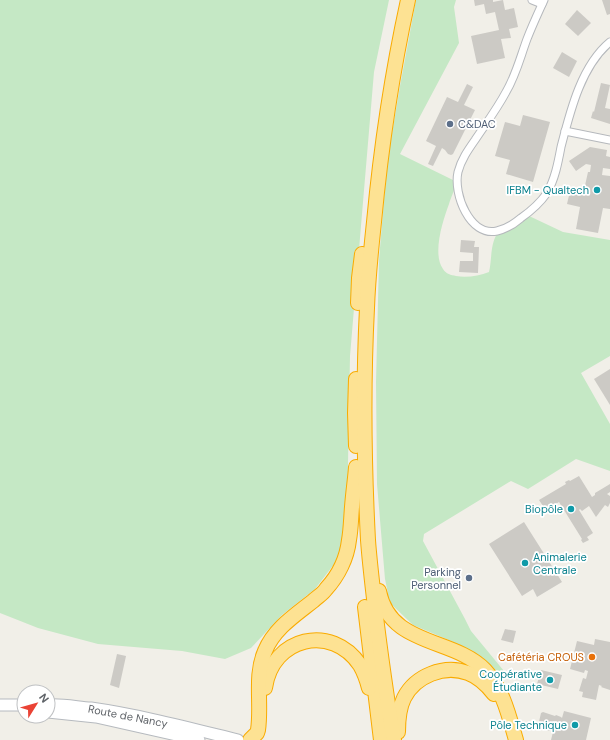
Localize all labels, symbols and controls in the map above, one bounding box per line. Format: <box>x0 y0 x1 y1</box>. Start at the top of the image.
place label: C&DAC <box>458 117 496 131</box>
marker: C&DAC <box>445 119 455 129</box>
place label: IFBM - Qualtech <box>507 183 589 197</box>
marker: IFBM - Qualtech <box>592 185 602 195</box>
place label: Biopôle <box>525 502 563 516</box>
marker: Biopôle <box>566 504 576 514</box>
place label: Animalerie Centrale <box>533 550 587 577</box>
marker: Animalerie Centrale <box>520 558 530 568</box>
place label: Parking Personnel <box>411 565 461 592</box>
marker: Parking Personnel <box>464 573 474 583</box>
place label: Cafétéria CROUS <box>498 650 584 664</box>
marker: Cafétéria CROUS <box>587 652 597 662</box>
place label: Coopérative Étudiante <box>479 667 542 694</box>
marker: Coopérative Étudiante <box>545 675 555 685</box>
north arrow <box>16 684 56 724</box>
text: N <box>36 691 52 705</box>
street label: Route de Nancy <box>87 701 169 731</box>
place label: Pôle Technique <box>490 718 567 732</box>
marker: Pôle Technique <box>570 720 580 730</box>

